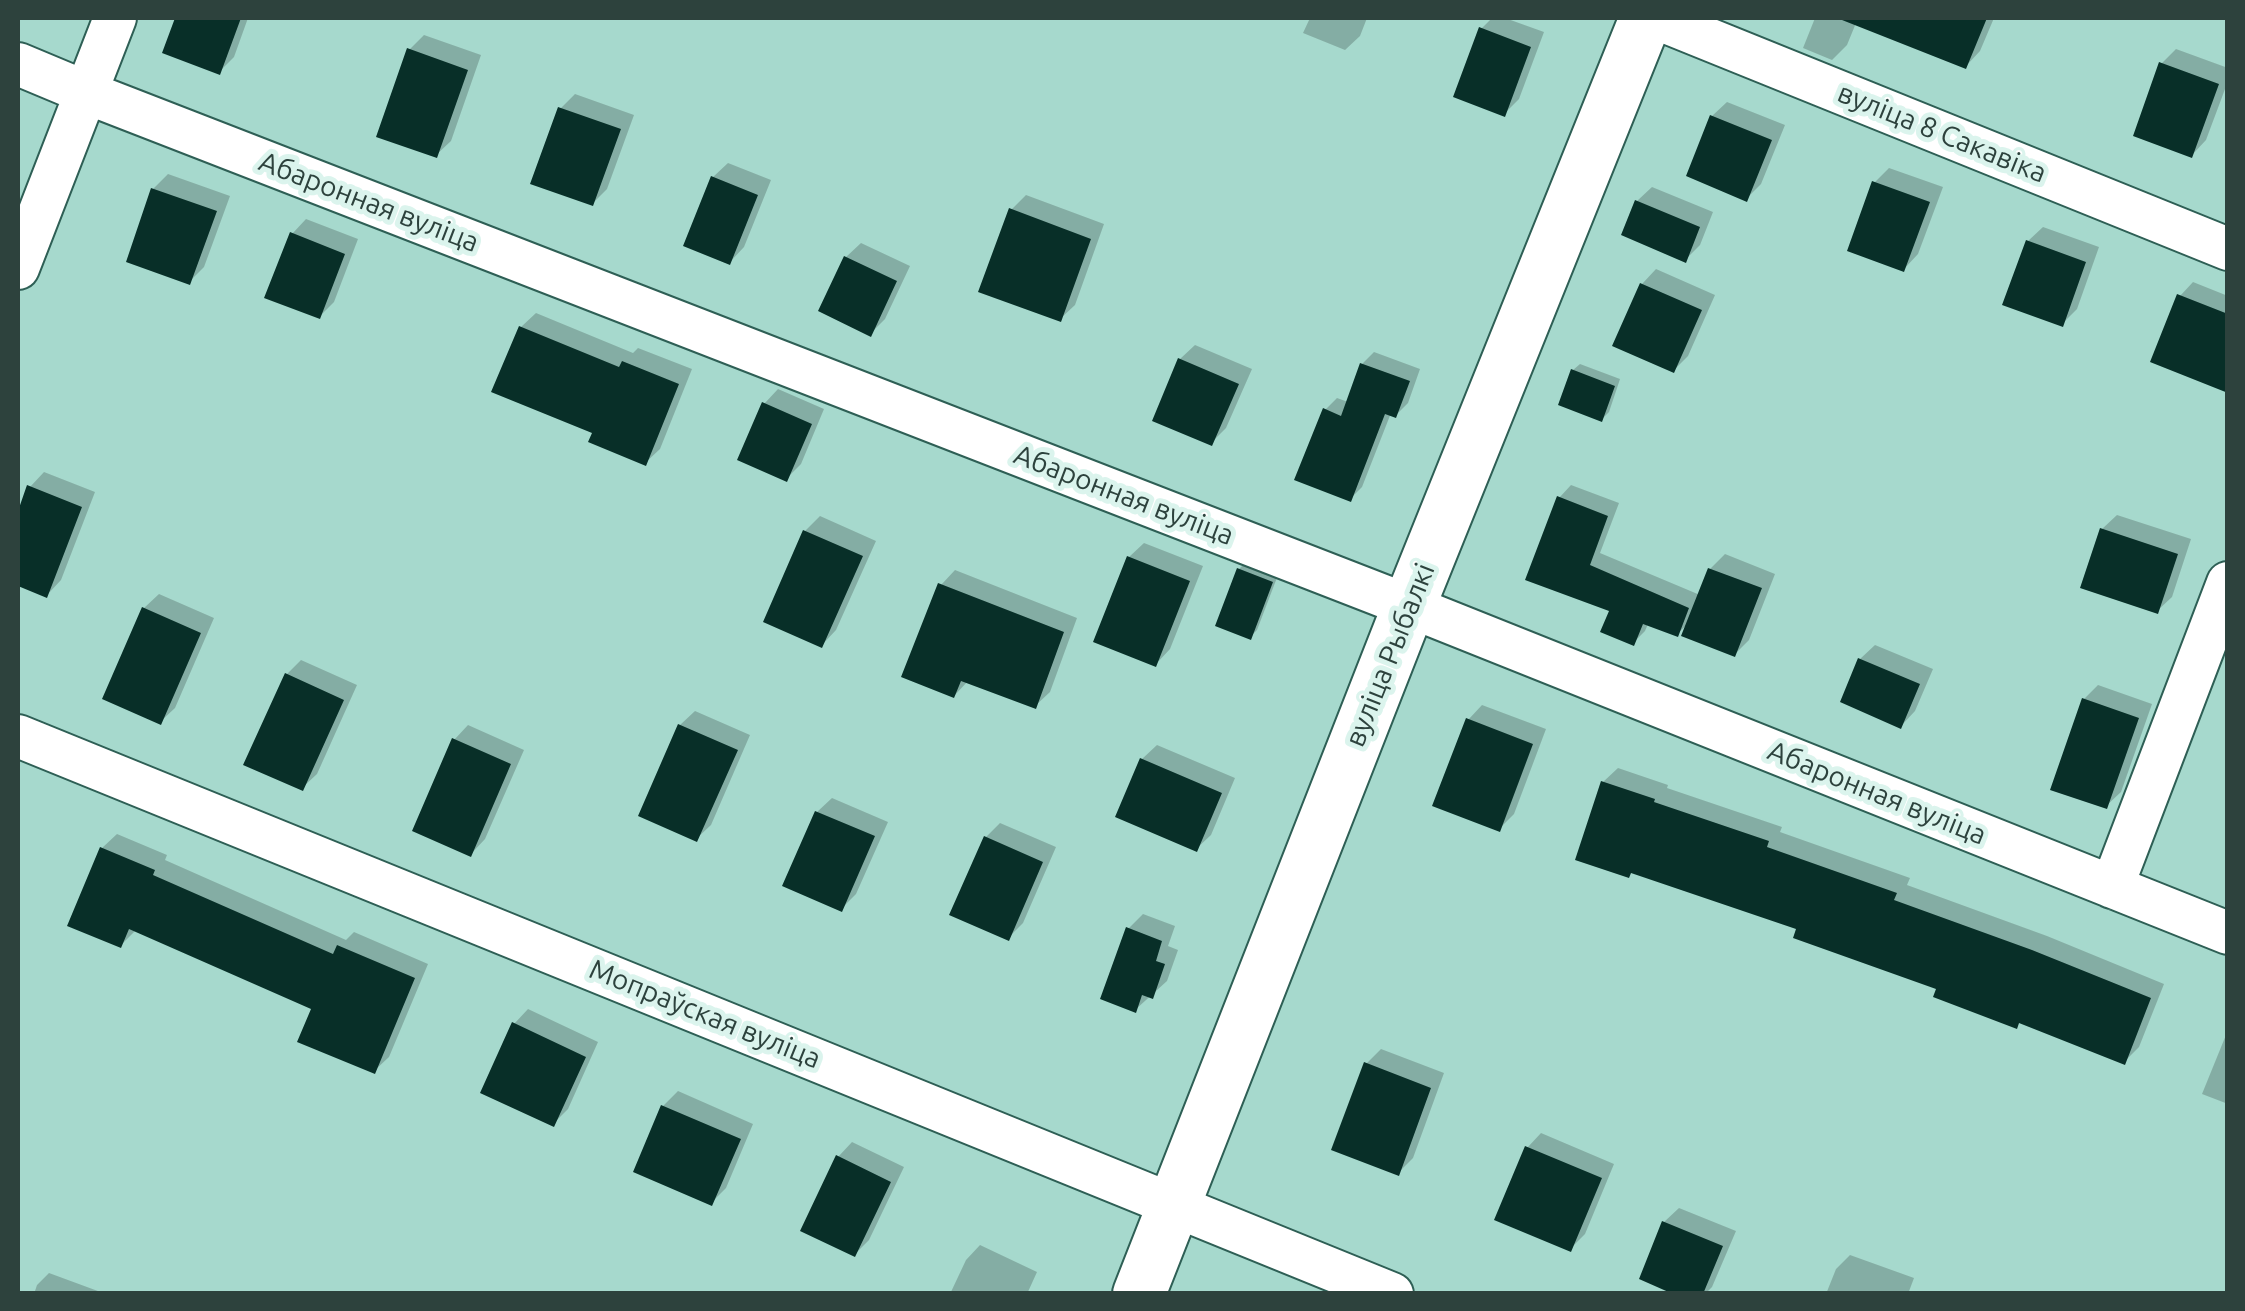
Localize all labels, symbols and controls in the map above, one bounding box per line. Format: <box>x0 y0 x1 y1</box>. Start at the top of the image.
street label: вуліца 8 Сакавіка <box>1833 76 2051 190</box>
street label: Абаронная вуліца <box>254 145 484 259</box>
street label: Абаронная вуліца <box>1009 438 1239 552</box>
street label: вуліца Рыбалкі <box>1338 558 1442 752</box>
street label: Абаронная вуліца <box>1763 734 1991 852</box>
street label: Мопраўская вуліца <box>584 952 826 1076</box>

